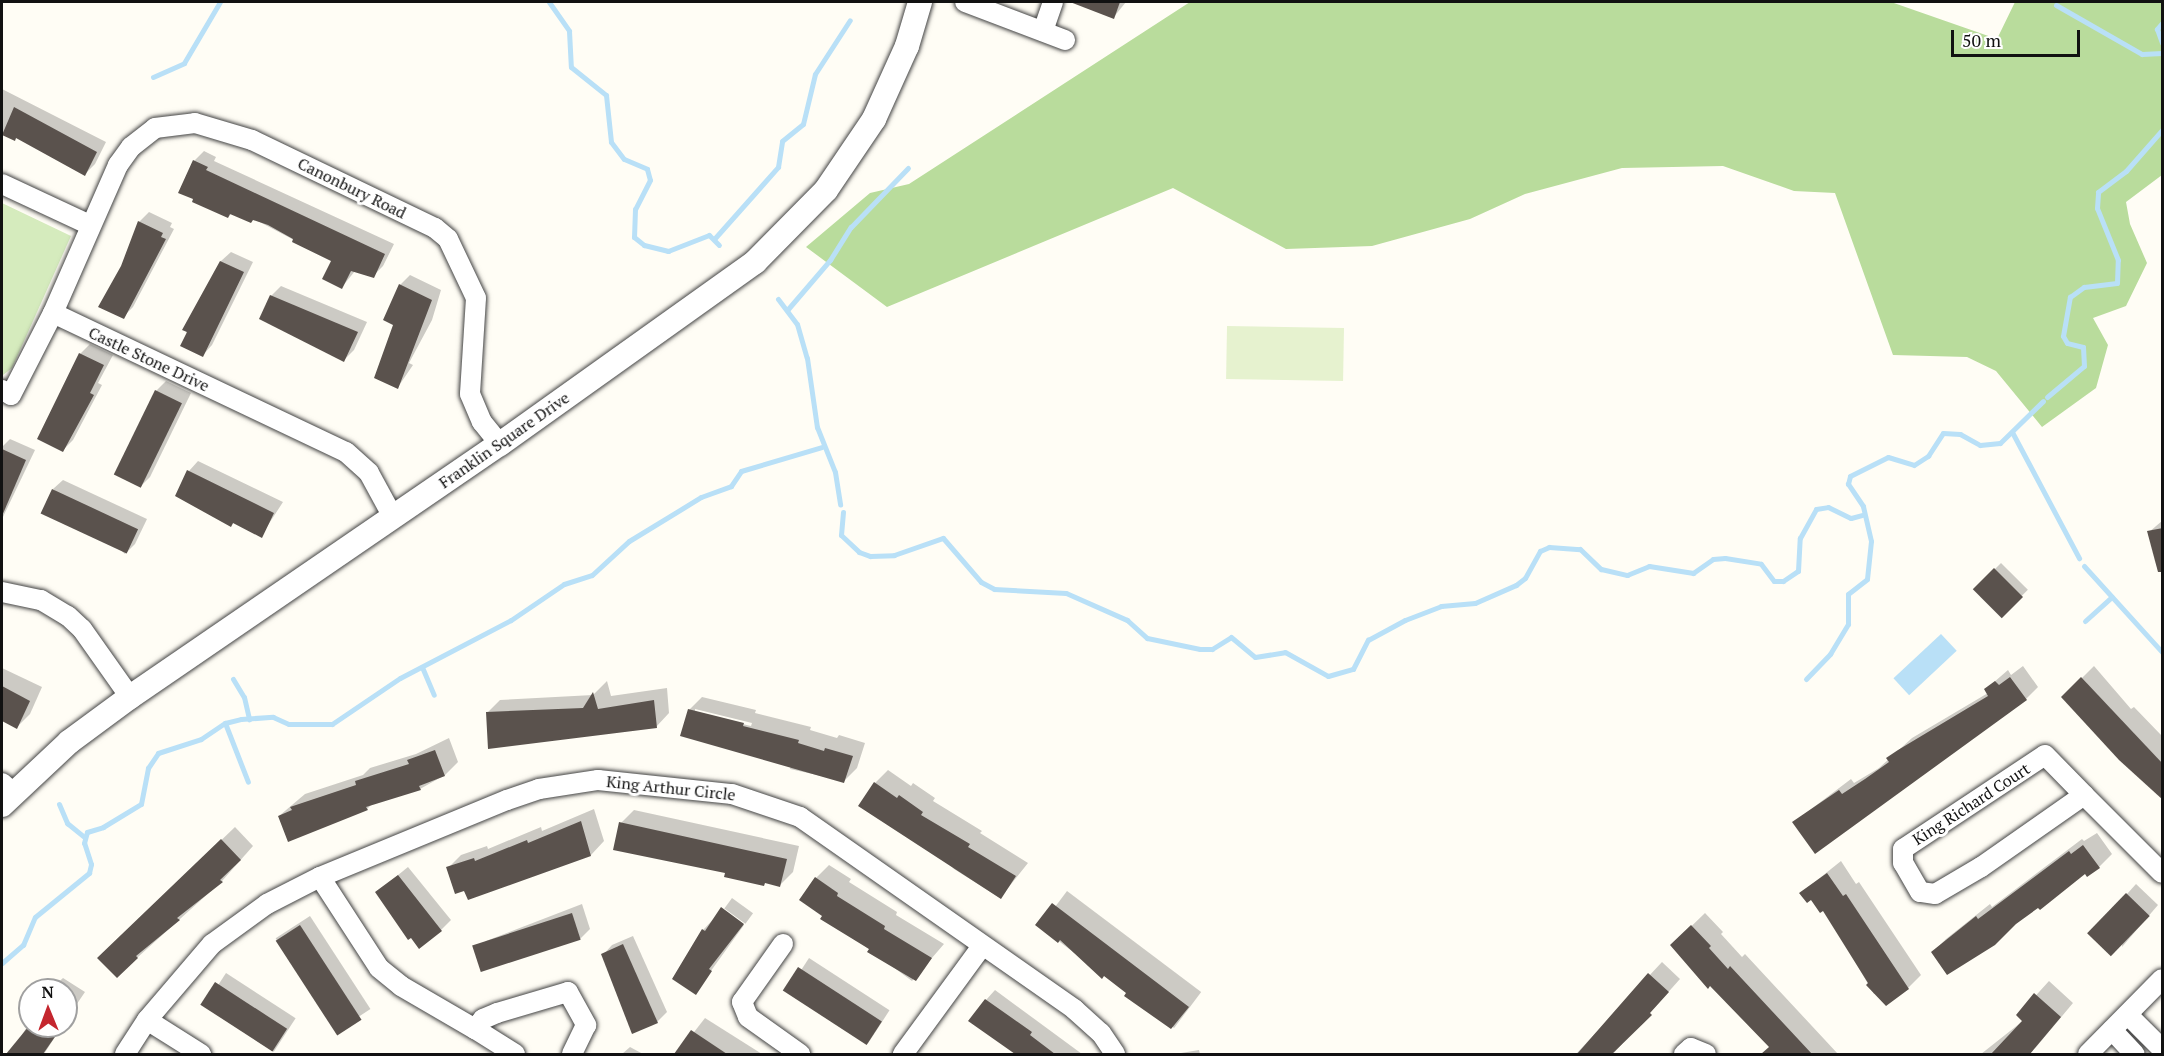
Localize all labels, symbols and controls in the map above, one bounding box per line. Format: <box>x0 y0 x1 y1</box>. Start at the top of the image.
scale bar <box>1954 18 2083 56</box>
text: 50 m <box>1962 28 2001 52</box>
street label: Canonbury Road <box>295 153 409 223</box>
street label: Castle Stone Drive <box>86 323 212 395</box>
street label: Franklin Square Drive <box>435 388 573 492</box>
street label: King Richard Court <box>1909 759 2033 849</box>
street label: King Arthur Circle <box>605 772 737 804</box>
north arrow <box>18 978 78 1038</box>
text: N <box>41 981 54 1003</box>

